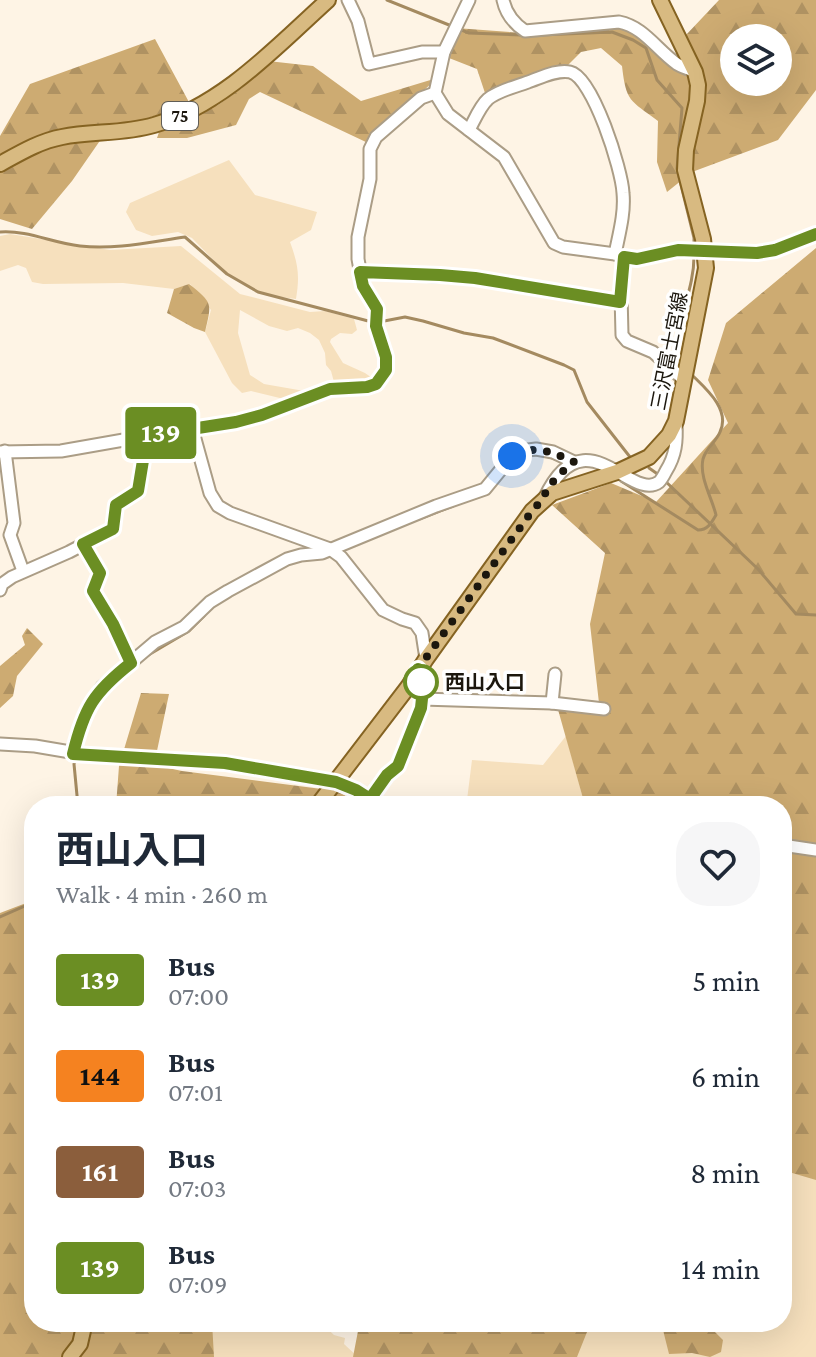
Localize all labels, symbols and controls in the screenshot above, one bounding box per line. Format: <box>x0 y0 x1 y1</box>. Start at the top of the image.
map controls <box>720 24 792 96</box>
button: layers <box>720 24 792 96</box>
road number: 75 <box>162 102 198 130</box>
street label: 三沢富士宮線 <box>647 290 691 412</box>
line badge: 139 <box>115 407 207 459</box>
text: 139 <box>141 417 181 448</box>
your location <box>492 436 532 476</box>
marker: 西山入口 <box>404 665 438 699</box>
place label: 西山入口 <box>445 671 525 693</box>
button: heart <box>676 822 760 906</box>
text: 西山入口 <box>56 829 208 871</box>
text: Walk · 4 min · 260 m <box>56 880 268 909</box>
text: Bus <box>168 949 215 982</box>
text: 139 <box>80 964 120 995</box>
text: 5 min <box>692 964 760 997</box>
text: 07:00 <box>168 982 229 1011</box>
text: Bus <box>168 1045 215 1078</box>
text: 144 <box>80 1060 120 1091</box>
text: 6 min <box>691 1060 760 1093</box>
text: 07:01 <box>168 1078 223 1107</box>
text: Bus <box>168 1141 215 1174</box>
text: 161 <box>82 1156 118 1187</box>
text: 8 min <box>690 1156 760 1189</box>
text: 07:03 <box>168 1174 226 1203</box>
text: Bus <box>168 1237 215 1270</box>
text: 139 <box>80 1252 120 1283</box>
text: 14 min <box>681 1252 760 1285</box>
text: 07:09 <box>168 1270 228 1299</box>

